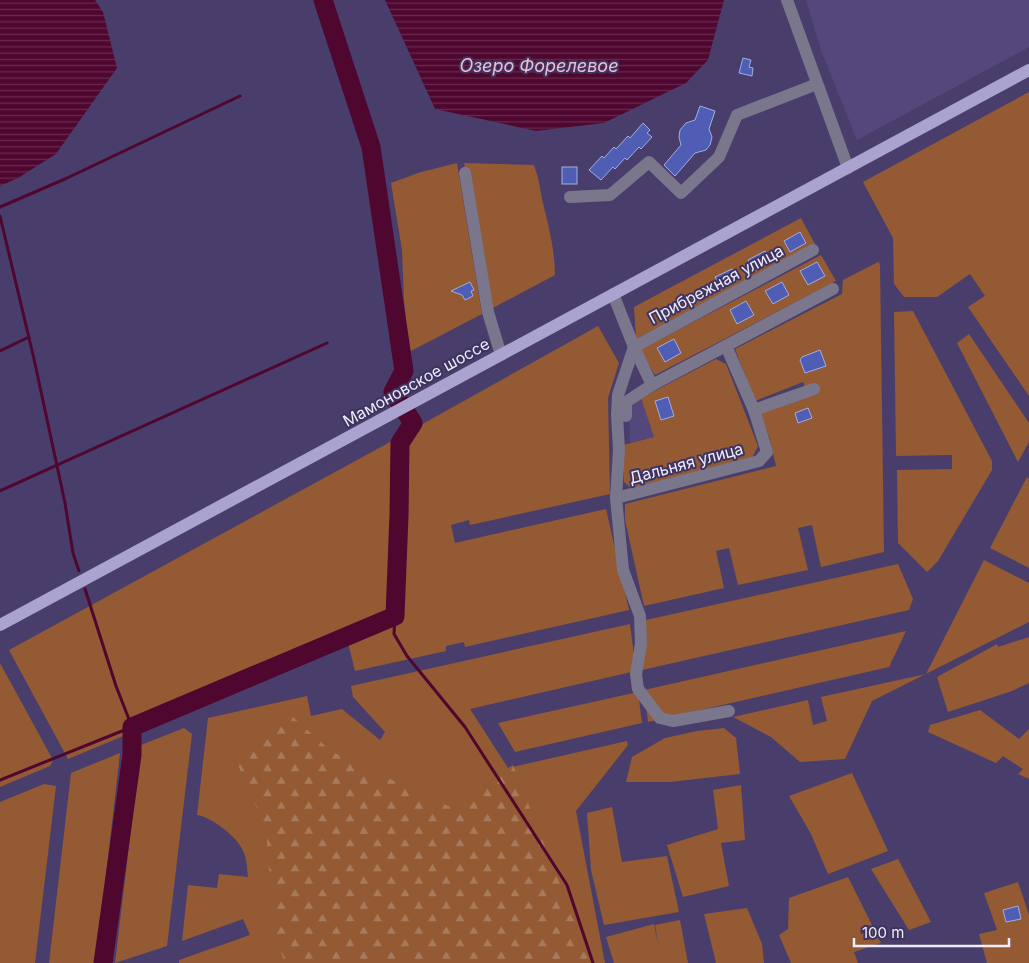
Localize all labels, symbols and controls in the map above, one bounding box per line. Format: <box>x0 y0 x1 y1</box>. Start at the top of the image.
water label: Озеро Форелевое <box>459 55 619 76</box>
street label: Прибрежная улица <box>645 240 787 328</box>
street label: Мамоновское шоссе <box>339 333 493 431</box>
street label: Дальняя улица <box>627 438 745 488</box>
scale bar <box>854 916 1009 948</box>
text: 100 m <box>862 923 904 942</box>

